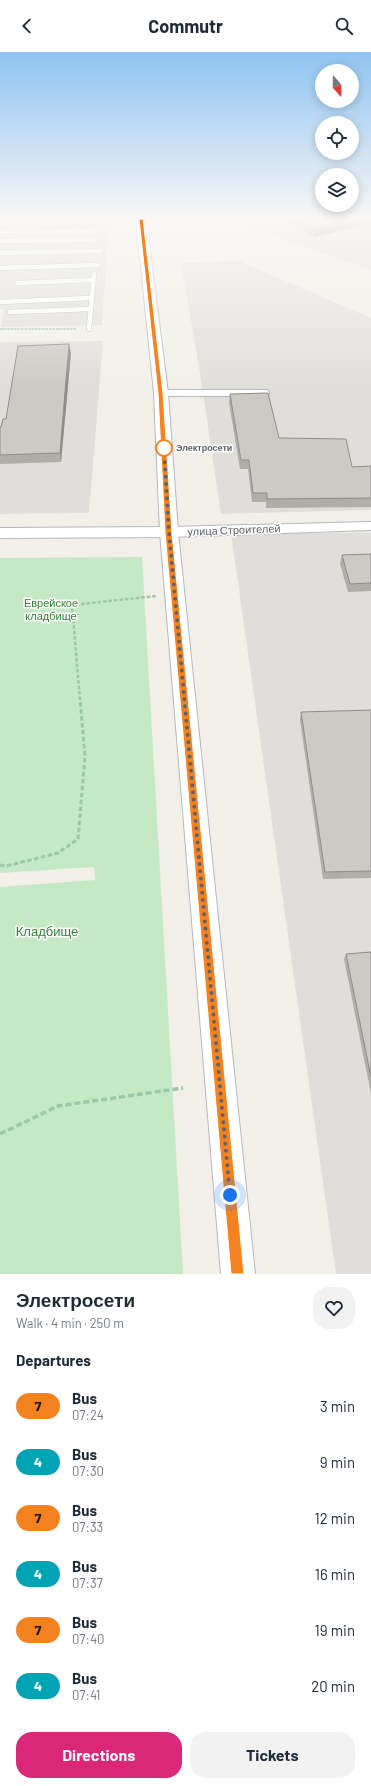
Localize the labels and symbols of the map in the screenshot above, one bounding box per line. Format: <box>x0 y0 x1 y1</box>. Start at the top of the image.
north arrow <box>315 64 359 108</box>
marker: Электросети <box>155 439 173 457</box>
place label: Электросети <box>176 442 232 453</box>
street label: улица Строителей <box>187 521 281 538</box>
park label: Еврейское кладбище <box>24 596 78 622</box>
park label: Кладбище <box>16 923 78 939</box>
your location <box>220 1185 240 1205</box>

